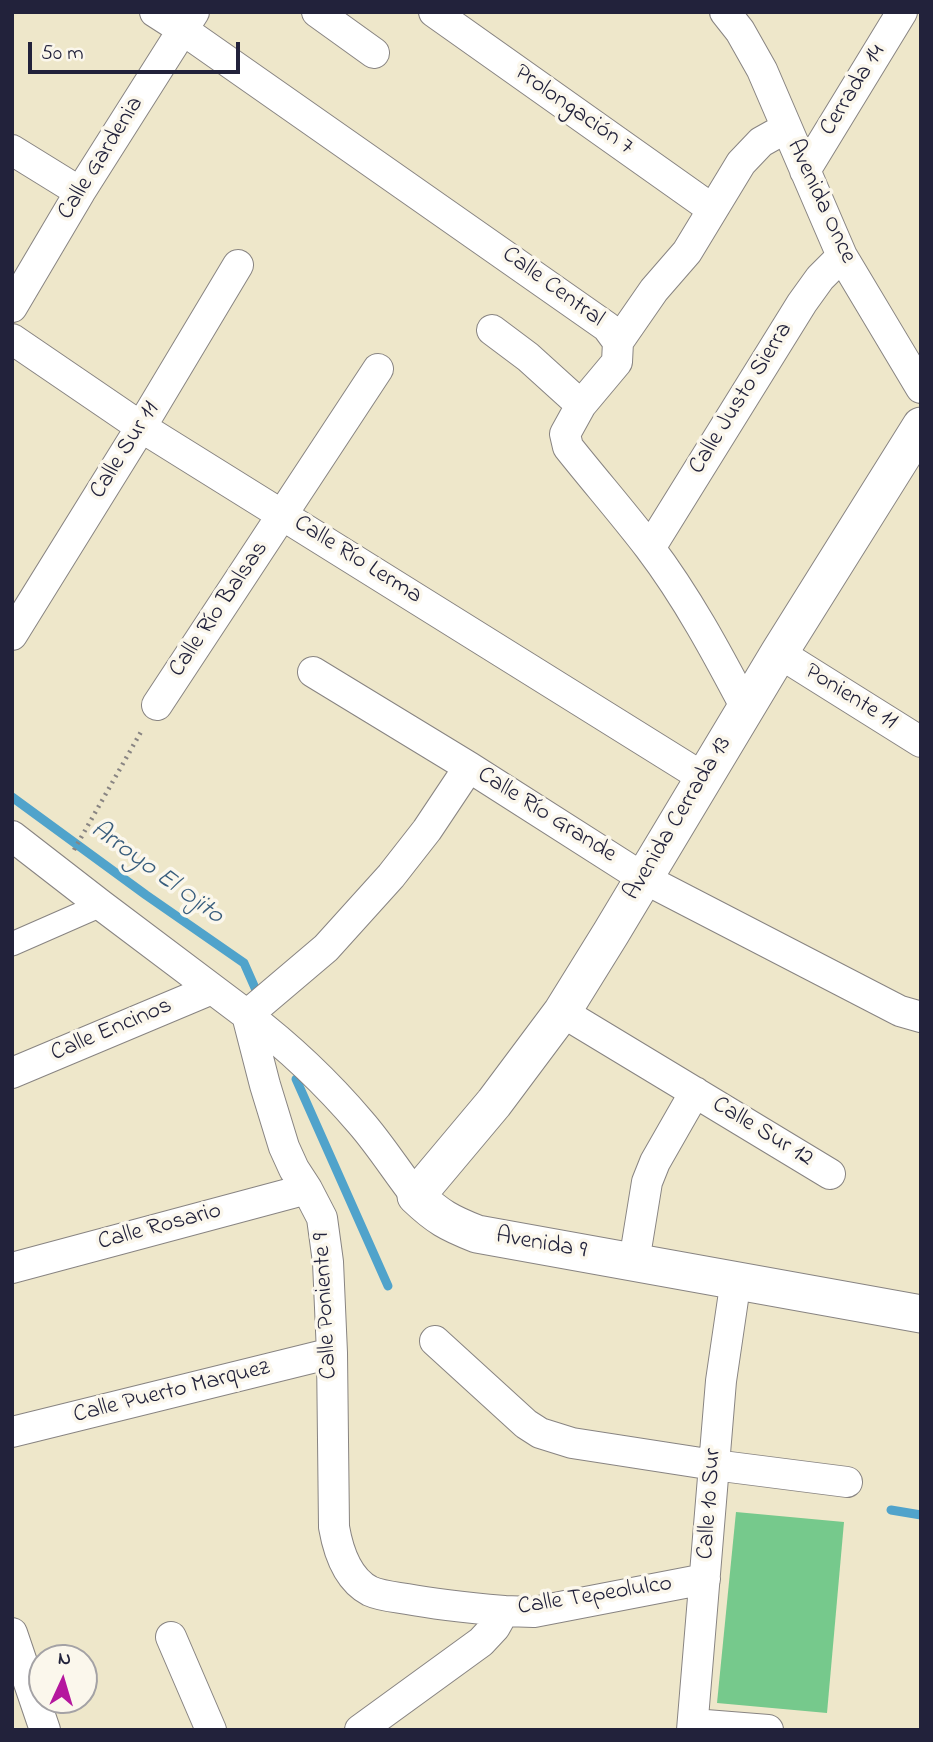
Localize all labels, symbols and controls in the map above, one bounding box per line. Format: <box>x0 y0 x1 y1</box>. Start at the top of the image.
scale bar <box>32 28 243 72</box>
text: 50 m <box>41 39 84 69</box>
street label: Cerrada 14 <box>815 40 893 142</box>
street label: Prolongación 7 <box>508 59 638 163</box>
street label: Calle Gardenia <box>53 92 151 226</box>
street label: Avenida Once <box>779 136 861 268</box>
street label: Calle Central <box>495 241 609 335</box>
street label: Calle Justo Sierra <box>684 318 800 480</box>
street label: Calle Sur 11 <box>85 397 167 505</box>
street label: Calle Río Lerma <box>288 510 426 612</box>
street label: Calle Río Balsas <box>164 537 276 683</box>
street label: Poniente 11 <box>798 658 902 738</box>
street label: Avenida Cerrada 13 <box>619 732 739 906</box>
street label: Calle Río Grande <box>471 762 621 870</box>
water label: Arroyo El Ojito <box>83 815 229 933</box>
street label: Calle Encinos <box>47 993 177 1069</box>
street label: Calle Sur 12 <box>706 1092 818 1174</box>
street label: Calle Rosario <box>95 1198 225 1258</box>
street label: Avenida 9 <box>494 1223 588 1267</box>
street label: Calle Poniente 9 <box>309 1232 345 1380</box>
street label: Calle Puerto Marquez <box>71 1355 273 1431</box>
street label: Calle 10 Sur <box>693 1447 729 1561</box>
street label: Calle Tepeolulco <box>516 1571 674 1623</box>
north arrow <box>28 1644 98 1714</box>
text: N <box>57 1646 72 1673</box>

